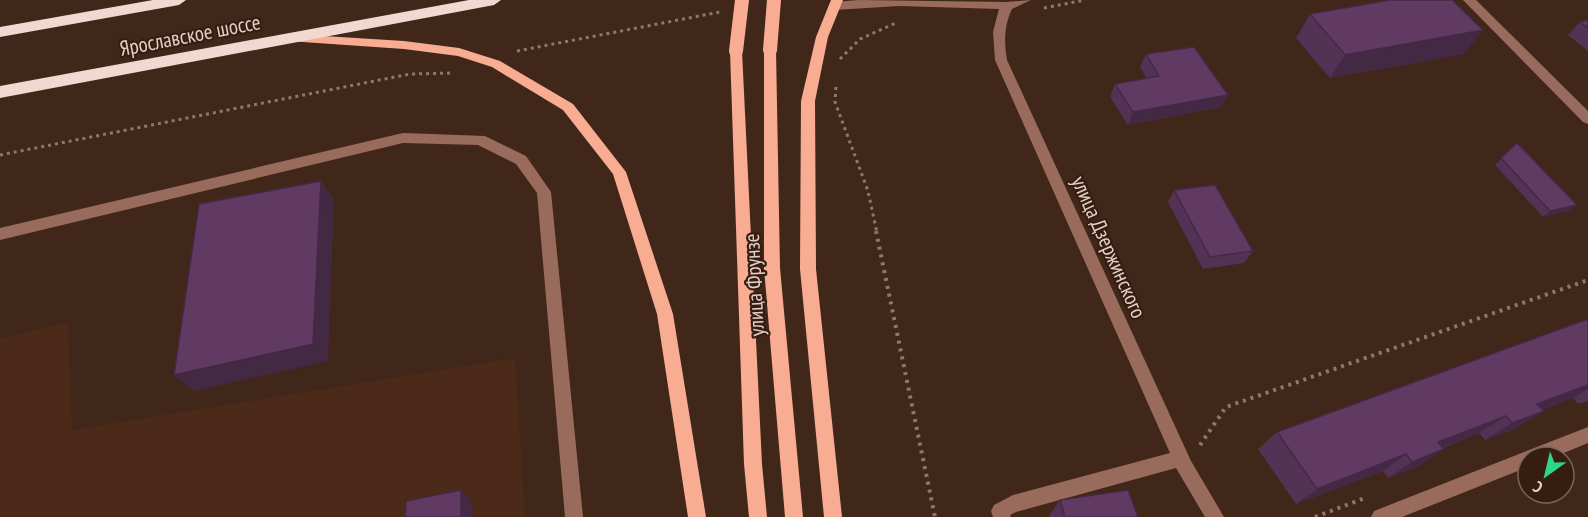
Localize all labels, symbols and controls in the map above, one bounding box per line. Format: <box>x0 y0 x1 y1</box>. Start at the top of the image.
street label: Ярославское шоссе <box>117 8 263 62</box>
street label: улица Дзержинского <box>1066 172 1152 322</box>
street label: улица Фрунзе <box>738 233 770 337</box>
north arrow <box>1516 445 1576 505</box>
text: С <box>1528 477 1546 498</box>

